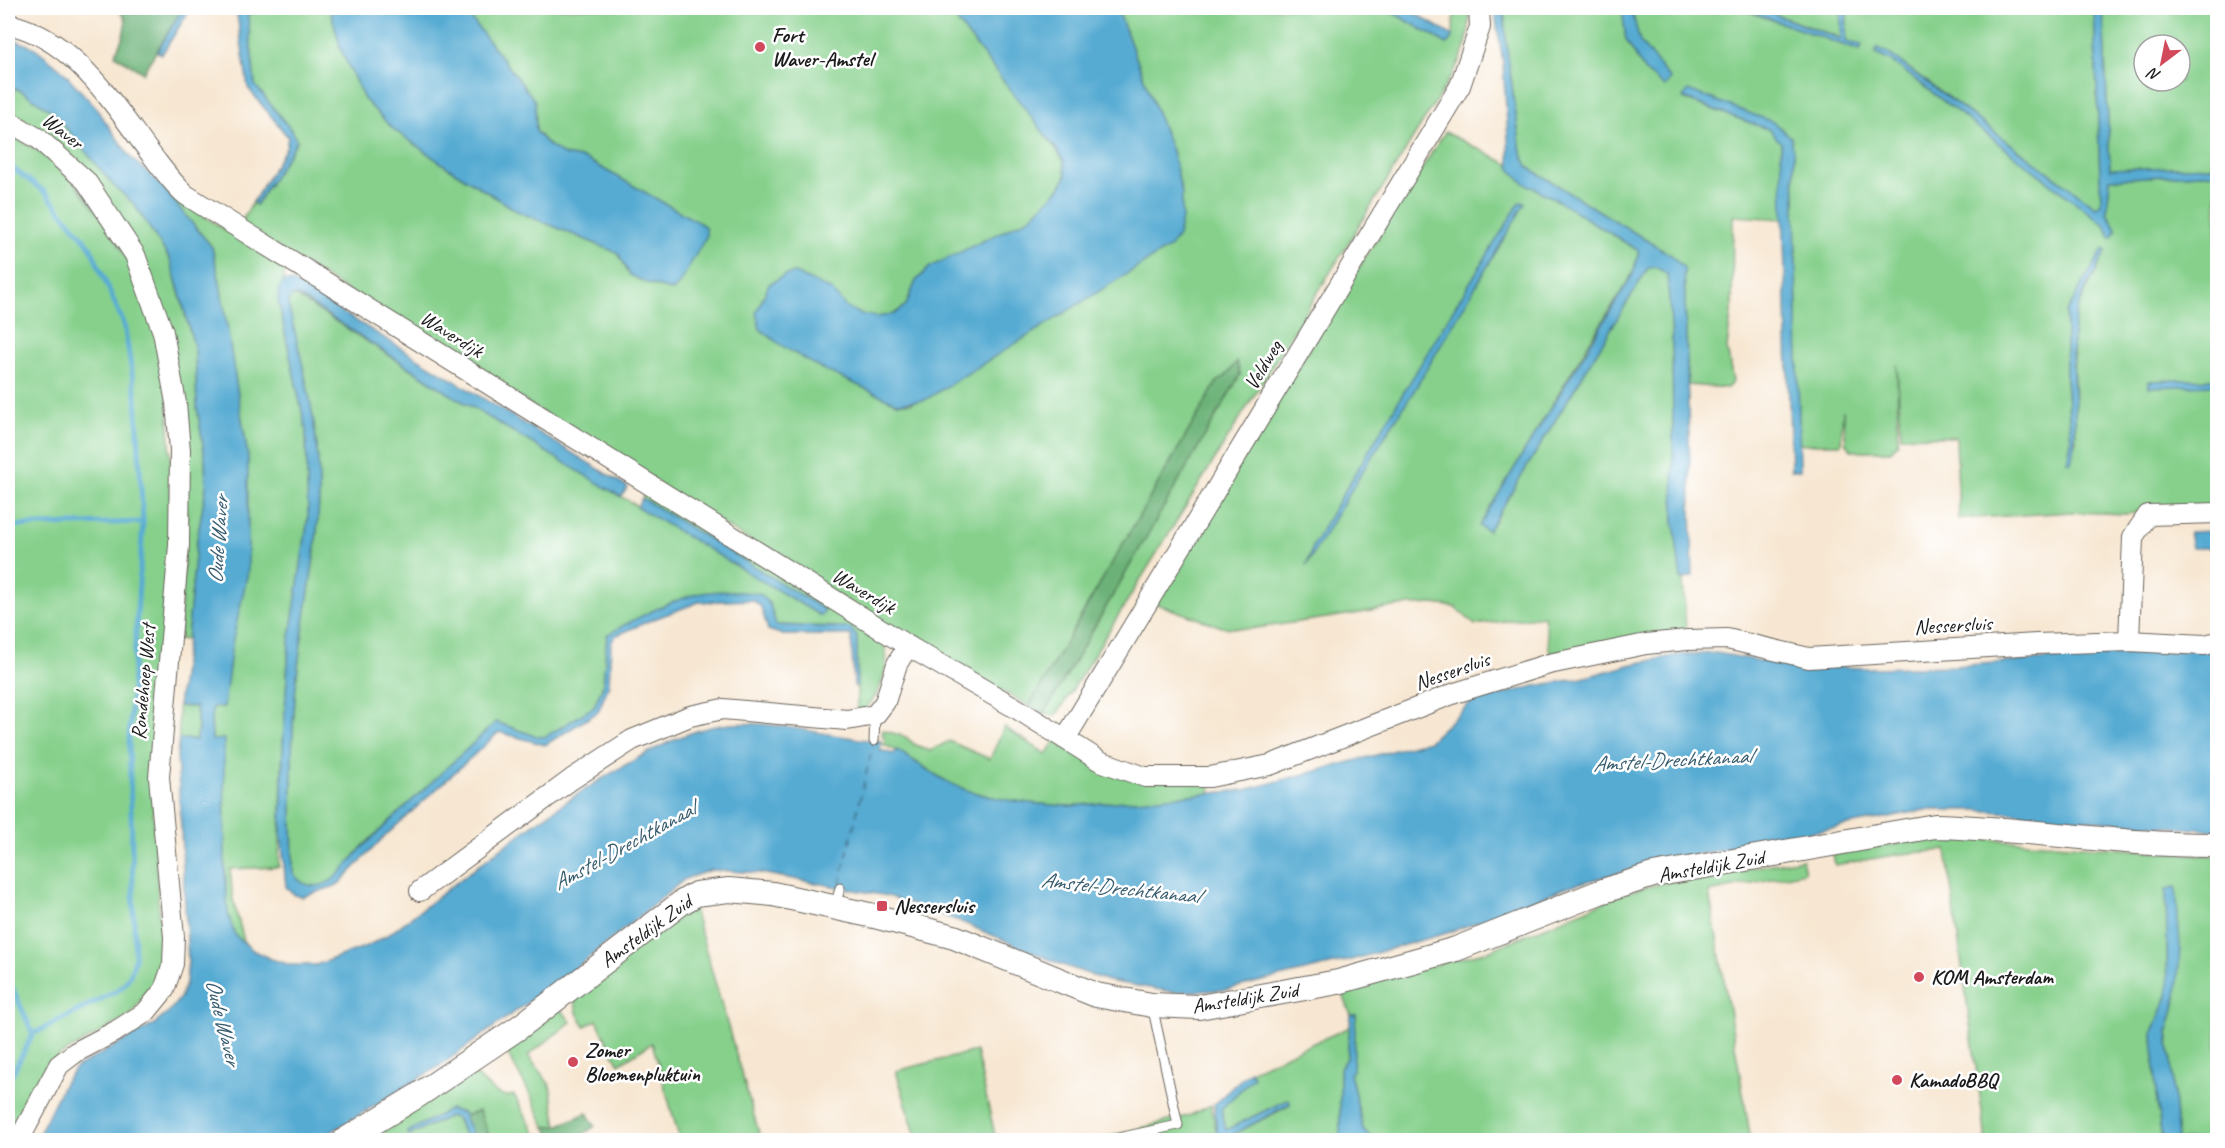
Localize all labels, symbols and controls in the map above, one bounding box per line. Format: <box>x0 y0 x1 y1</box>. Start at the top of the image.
place label: Fort Waver-Amstel <box>772 22 877 72</box>
north arrow <box>2132 33 2192 93</box>
marker: Fort Waver-Amstel <box>753 40 767 54</box>
text: N <box>2142 62 2164 86</box>
street label: Waver <box>37 107 90 156</box>
street label: Waverdijk <box>416 305 489 364</box>
street label: Veldweg <box>1238 334 1289 395</box>
water label: Oude Waver <box>201 491 235 585</box>
street label: Waverdijk <box>828 562 902 621</box>
street label: Nessersluis <box>1913 610 1994 640</box>
street label: Rondehoep West <box>125 620 161 741</box>
street label: Nessersluis <box>1411 645 1495 696</box>
water label: Amstel-Drechtkanaal <box>1592 741 1759 778</box>
water label: Amstel-Drechtkanaal <box>548 792 706 897</box>
street label: Amsteldijk Zuid <box>1656 843 1770 888</box>
water label: Amstel-Drechtkanaal <box>1040 866 1208 911</box>
street label: Amsteldijk Zuid <box>595 887 700 973</box>
place label: Nessersluis <box>894 893 976 919</box>
marker: Nessersluis <box>875 899 889 913</box>
place label: KOM Amsterdam <box>1931 964 2054 990</box>
marker: KOM Amsterdam <box>1912 970 1926 984</box>
water label: Oude Waver <box>199 976 248 1072</box>
street label: Amsteldijk Zuid <box>1190 976 1304 1019</box>
place label: Zomer Bloemenpluktuin <box>585 1037 700 1087</box>
marker: Zomer Bloemenpluktuin <box>566 1055 580 1069</box>
place label: KamadoBBQ <box>1909 1067 2000 1093</box>
marker: KamadoBBQ <box>1890 1073 1904 1087</box>

